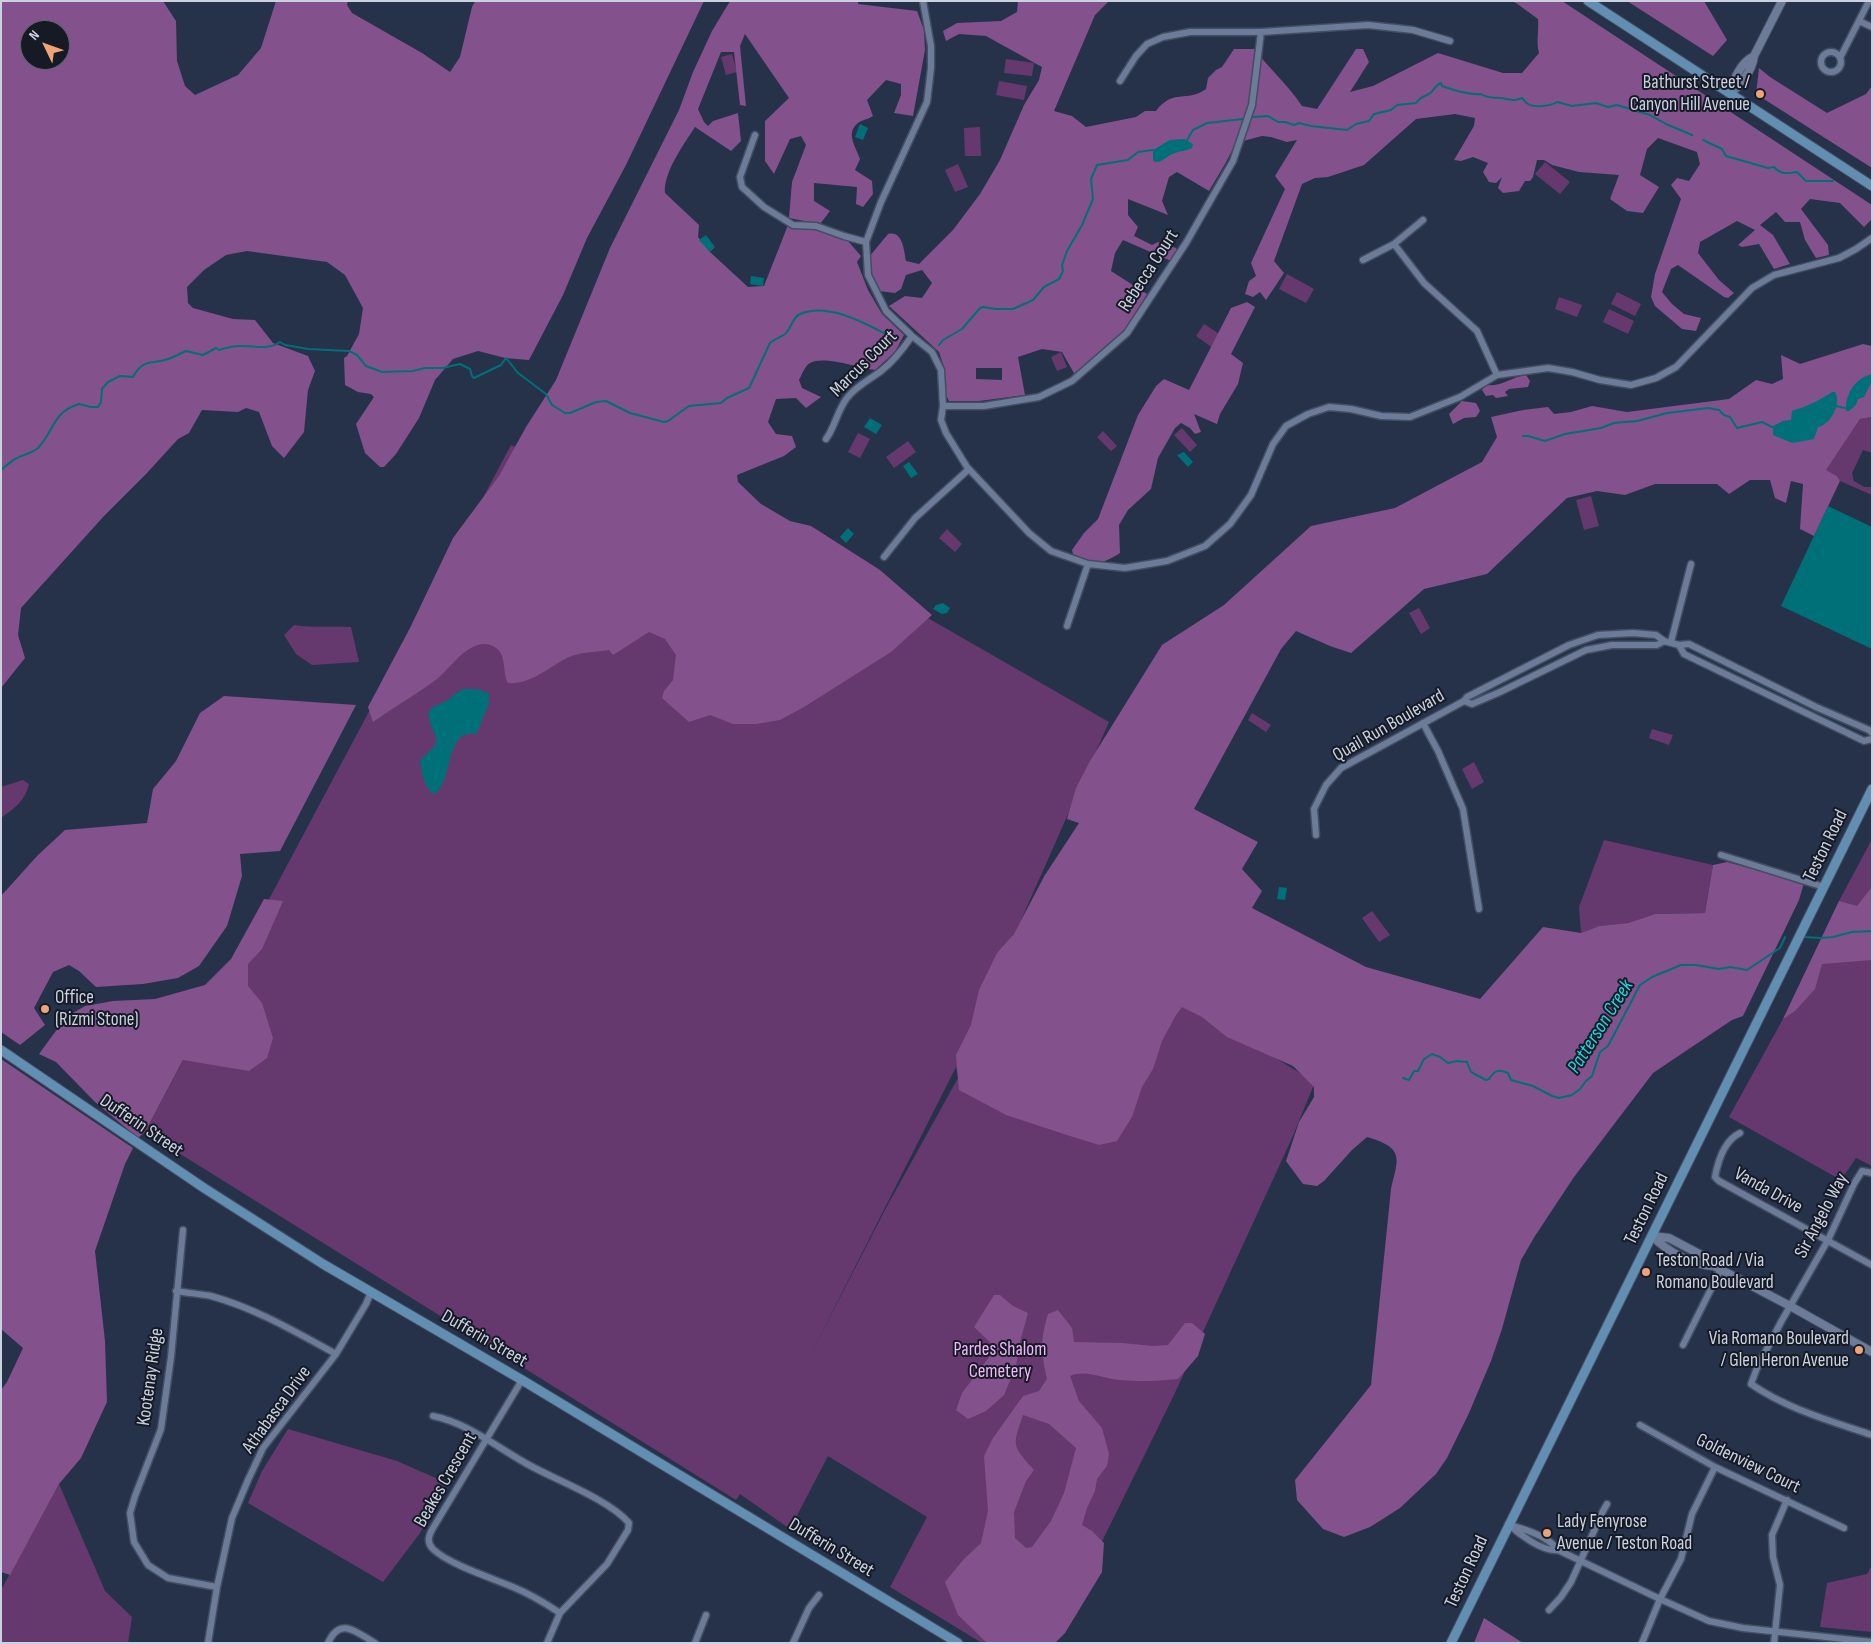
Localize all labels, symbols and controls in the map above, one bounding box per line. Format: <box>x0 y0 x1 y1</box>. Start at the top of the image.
north arrow <box>20 20 70 70</box>
text: N <box>25 27 43 44</box>
place label: Bathurst Street / Canyon Hill Avenue <box>1630 72 1750 116</box>
marker: Bathurst Street / Canyon Hill Avenue <box>1754 88 1766 100</box>
street label: Rebecca Court <box>1114 226 1184 316</box>
street label: Marcus Court <box>826 326 902 402</box>
street label: Quail Run Boulevard <box>1329 685 1449 767</box>
street label: Teston Road <box>1799 806 1853 886</box>
water label: Patterson Creek <box>1563 976 1639 1078</box>
place label: Office (Rizmi Stone) <box>55 987 139 1031</box>
marker: Office (Rizmi Stone) <box>39 1003 51 1015</box>
street label: Dufferin Street <box>95 1090 187 1162</box>
street label: Vanda Drive <box>1730 1163 1806 1219</box>
street label: Teston Road <box>1620 1169 1674 1249</box>
street label: Sir Angelo Way <box>1790 1170 1854 1262</box>
place label: Teston Road / Via Romano Boulevard <box>1656 1250 1774 1294</box>
marker: Teston Road / Via Romano Boulevard <box>1640 1266 1652 1278</box>
street label: Dufferin Street <box>437 1305 531 1373</box>
street label: Kootenay Ridge <box>133 1327 169 1427</box>
place label: Via Romano Boulevard / Glen Heron Avenue <box>1709 1328 1849 1372</box>
park label: Pardes Shalom Cemetery <box>954 1339 1046 1383</box>
marker: Via Romano Boulevard / Glen Heron Avenue <box>1853 1344 1865 1356</box>
street label: Athabasca Drive <box>238 1362 316 1458</box>
street label: Beakes Crescent <box>410 1428 482 1532</box>
street label: Goldenview Court <box>1692 1429 1804 1499</box>
place label: Lady Fenyrose Avenue / Teston Road <box>1557 1511 1692 1555</box>
street label: Dufferin Street <box>784 1514 878 1582</box>
marker: Lady Fenyrose Avenue / Teston Road <box>1541 1527 1553 1539</box>
street label: Teston Road <box>1440 1532 1494 1612</box>

